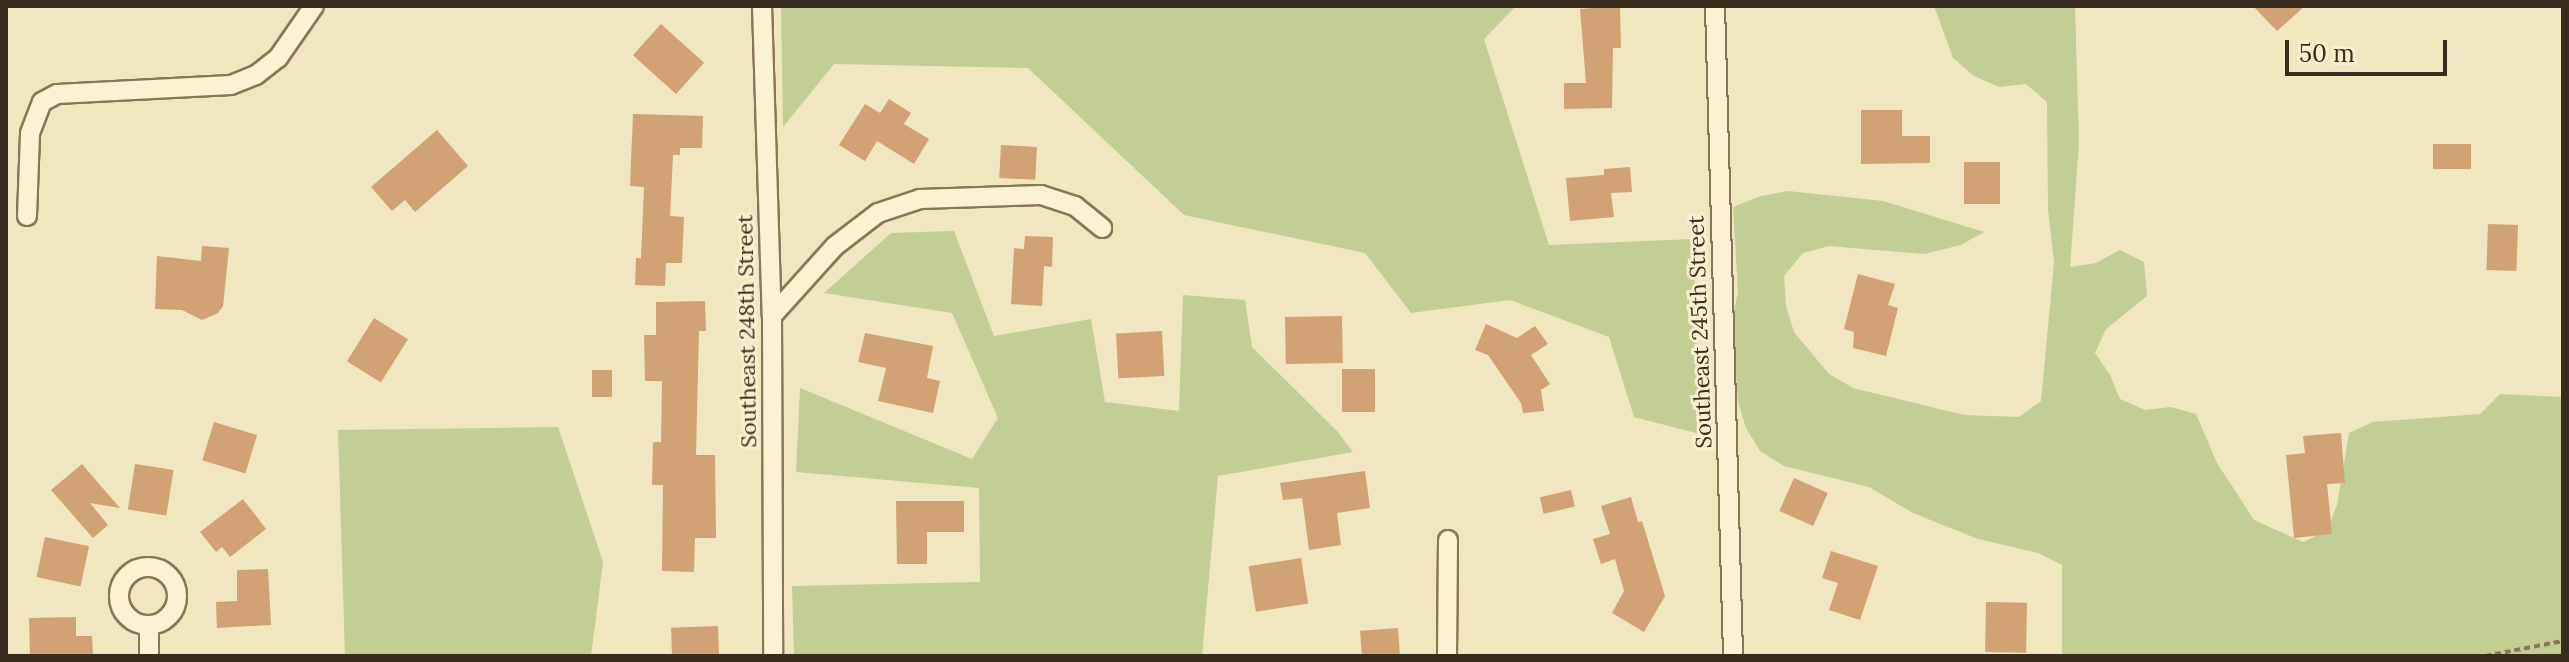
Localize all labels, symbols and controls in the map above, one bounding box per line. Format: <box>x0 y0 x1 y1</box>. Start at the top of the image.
scale bar <box>2289 24 2451 74</box>
text: 50 m <box>2299 38 2355 69</box>
street label: Southeast 248th Street <box>732 214 762 448</box>
street label: Southeast 245th Street <box>1683 215 1717 449</box>

